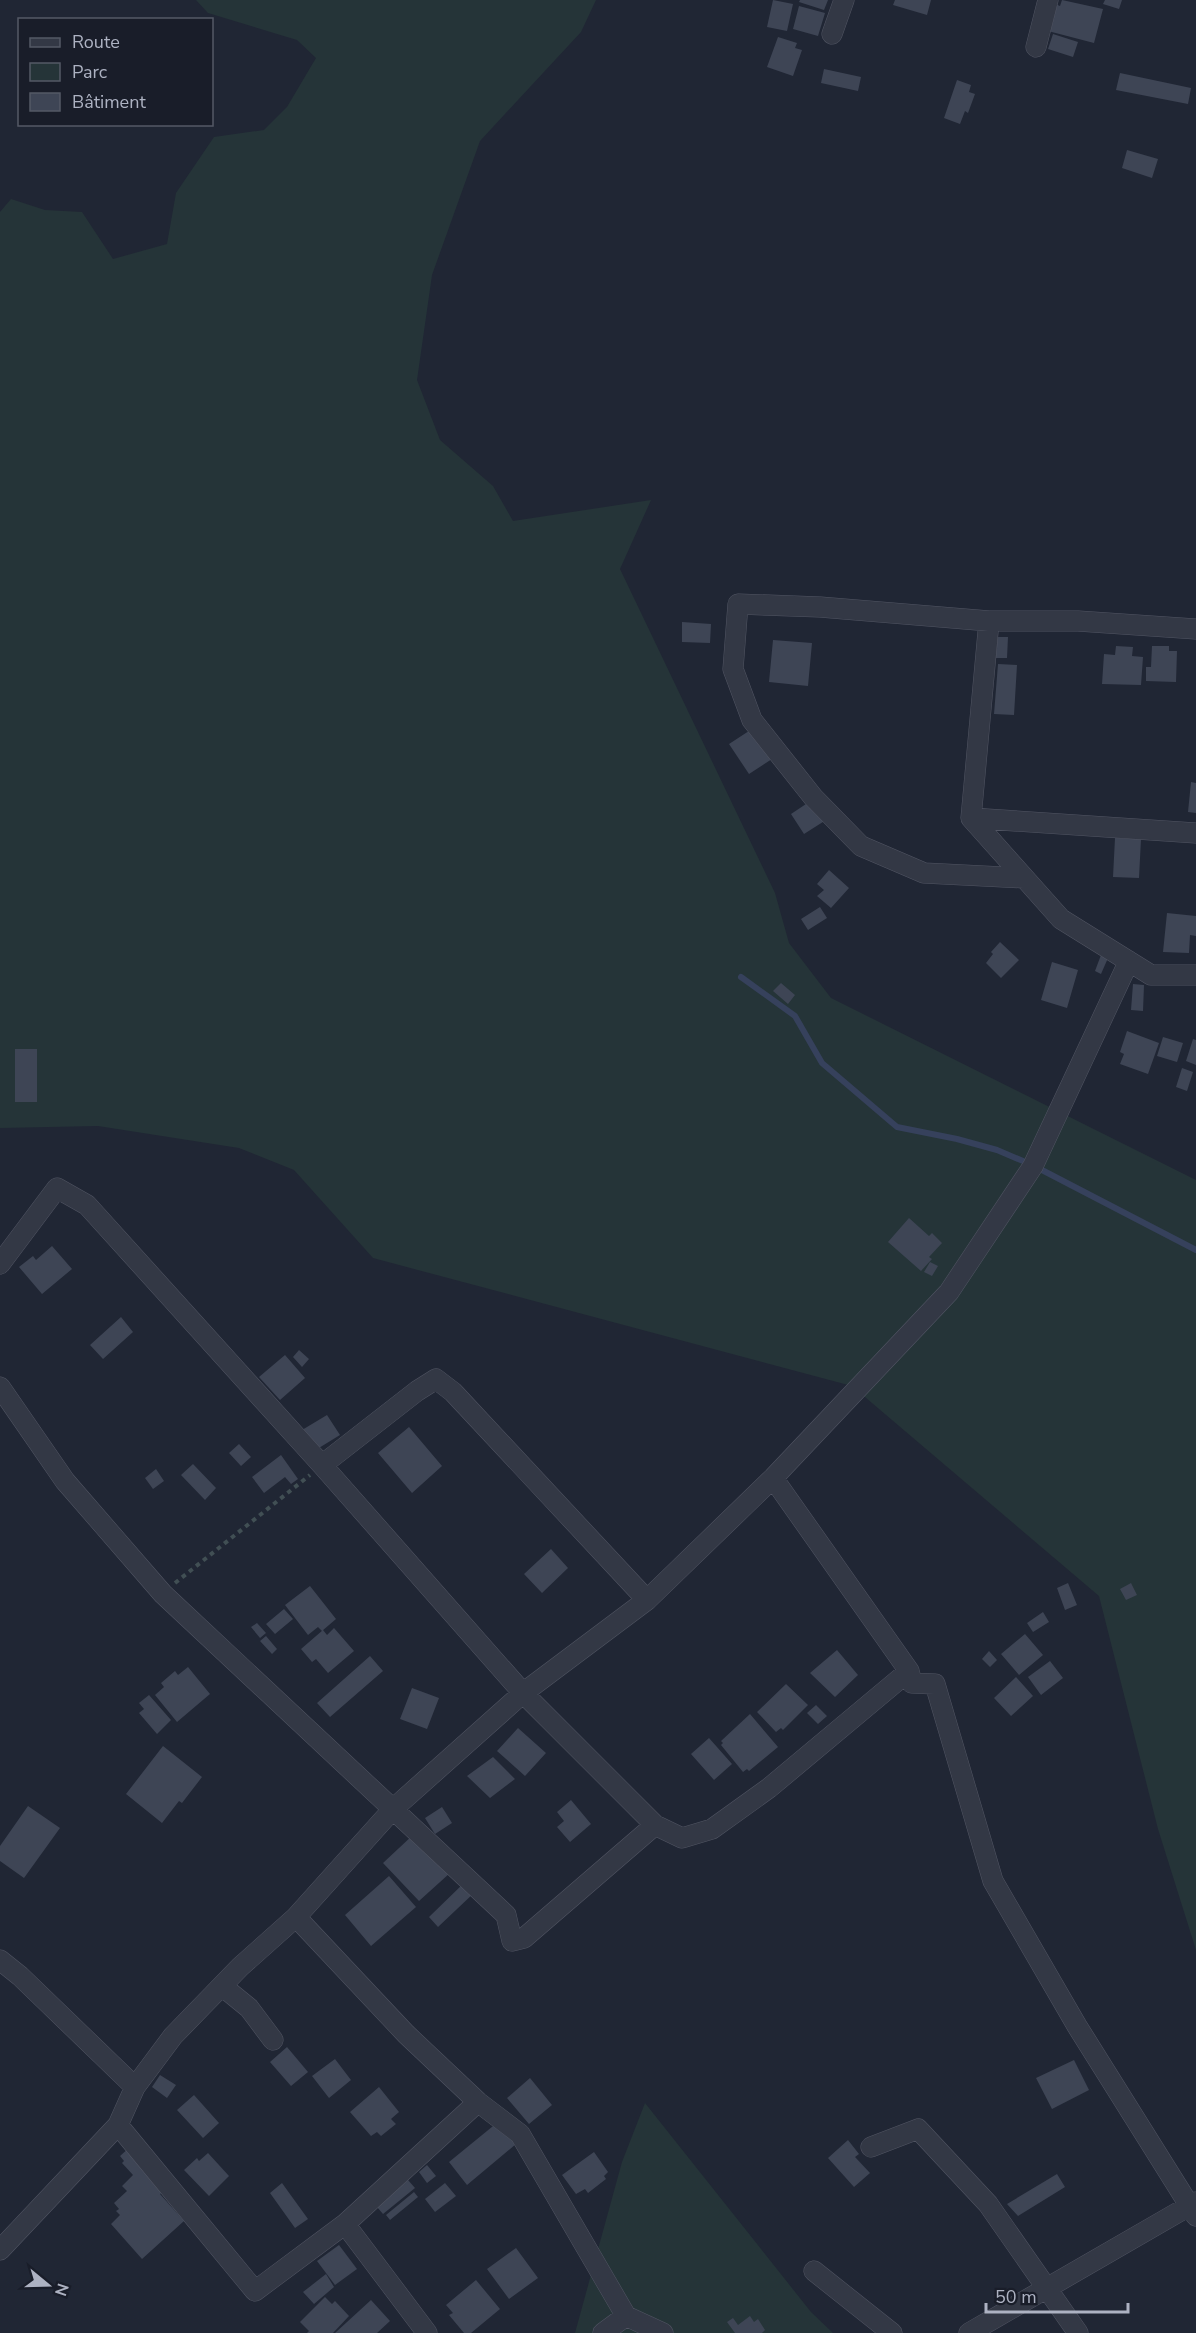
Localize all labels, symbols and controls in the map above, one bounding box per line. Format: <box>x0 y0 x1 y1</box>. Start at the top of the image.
legend <box>18 18 213 126</box>
text: Route <box>72 30 120 54</box>
text: Parc <box>72 60 107 84</box>
text: Bâtiment <box>72 90 146 114</box>
north arrow <box>18 2255 78 2315</box>
scale bar <box>986 2276 1128 2314</box>
text: N <box>49 2280 74 2299</box>
text: 50 m <box>995 2285 1037 2309</box>

